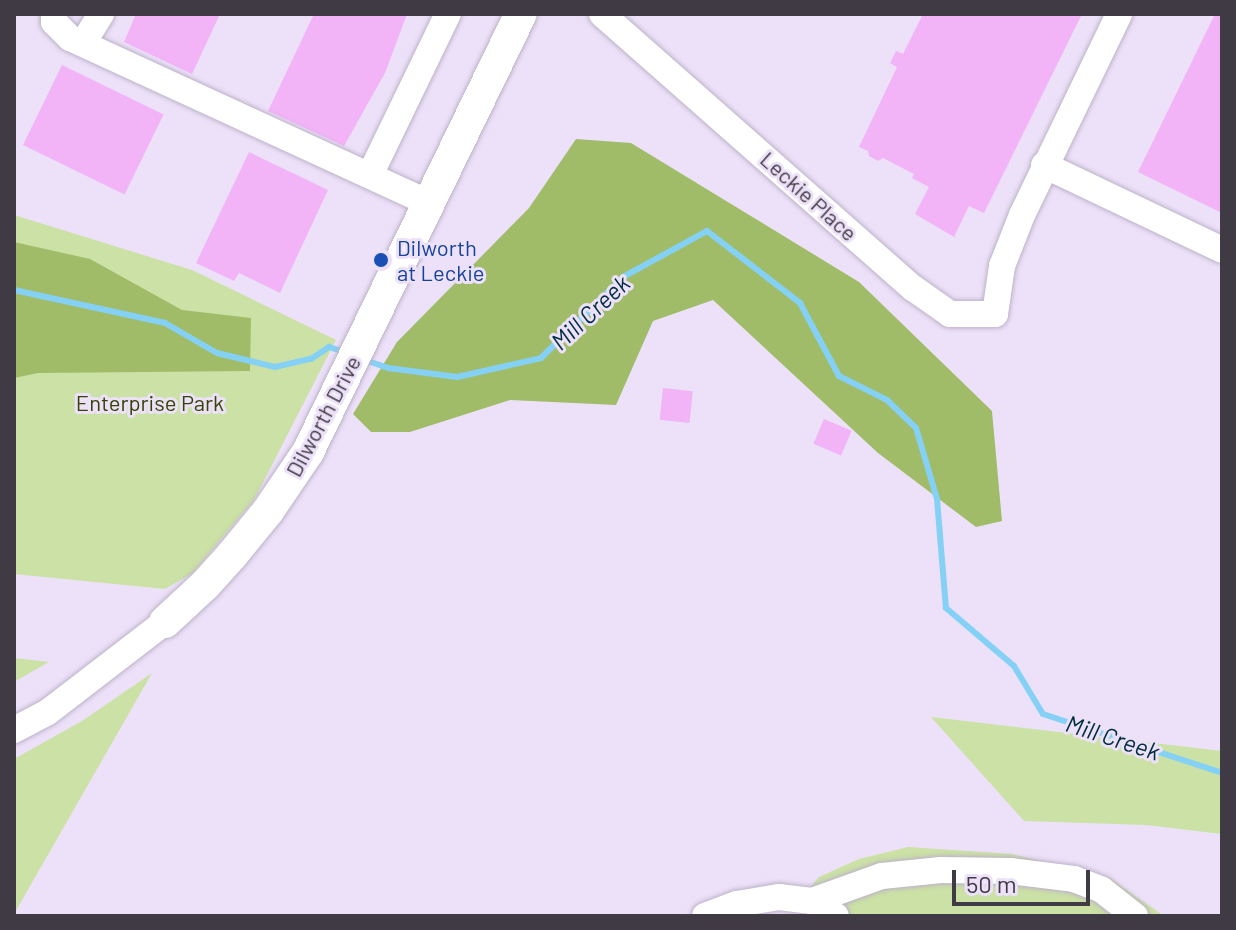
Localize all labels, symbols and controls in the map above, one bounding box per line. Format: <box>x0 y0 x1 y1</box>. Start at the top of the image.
street label: Leckie Place <box>755 146 863 246</box>
place label: Dilworth at Leckie <box>397 234 485 286</box>
marker: Dilworth at Leckie <box>372 251 390 269</box>
water label: Mill Creek <box>545 268 635 356</box>
street label: Dilworth Drive <box>280 351 366 481</box>
park label: Enterprise Park <box>76 390 224 416</box>
water label: Mill Creek <box>1062 708 1164 766</box>
scale bar <box>956 854 1094 904</box>
text: 50 m <box>966 869 1017 898</box>

